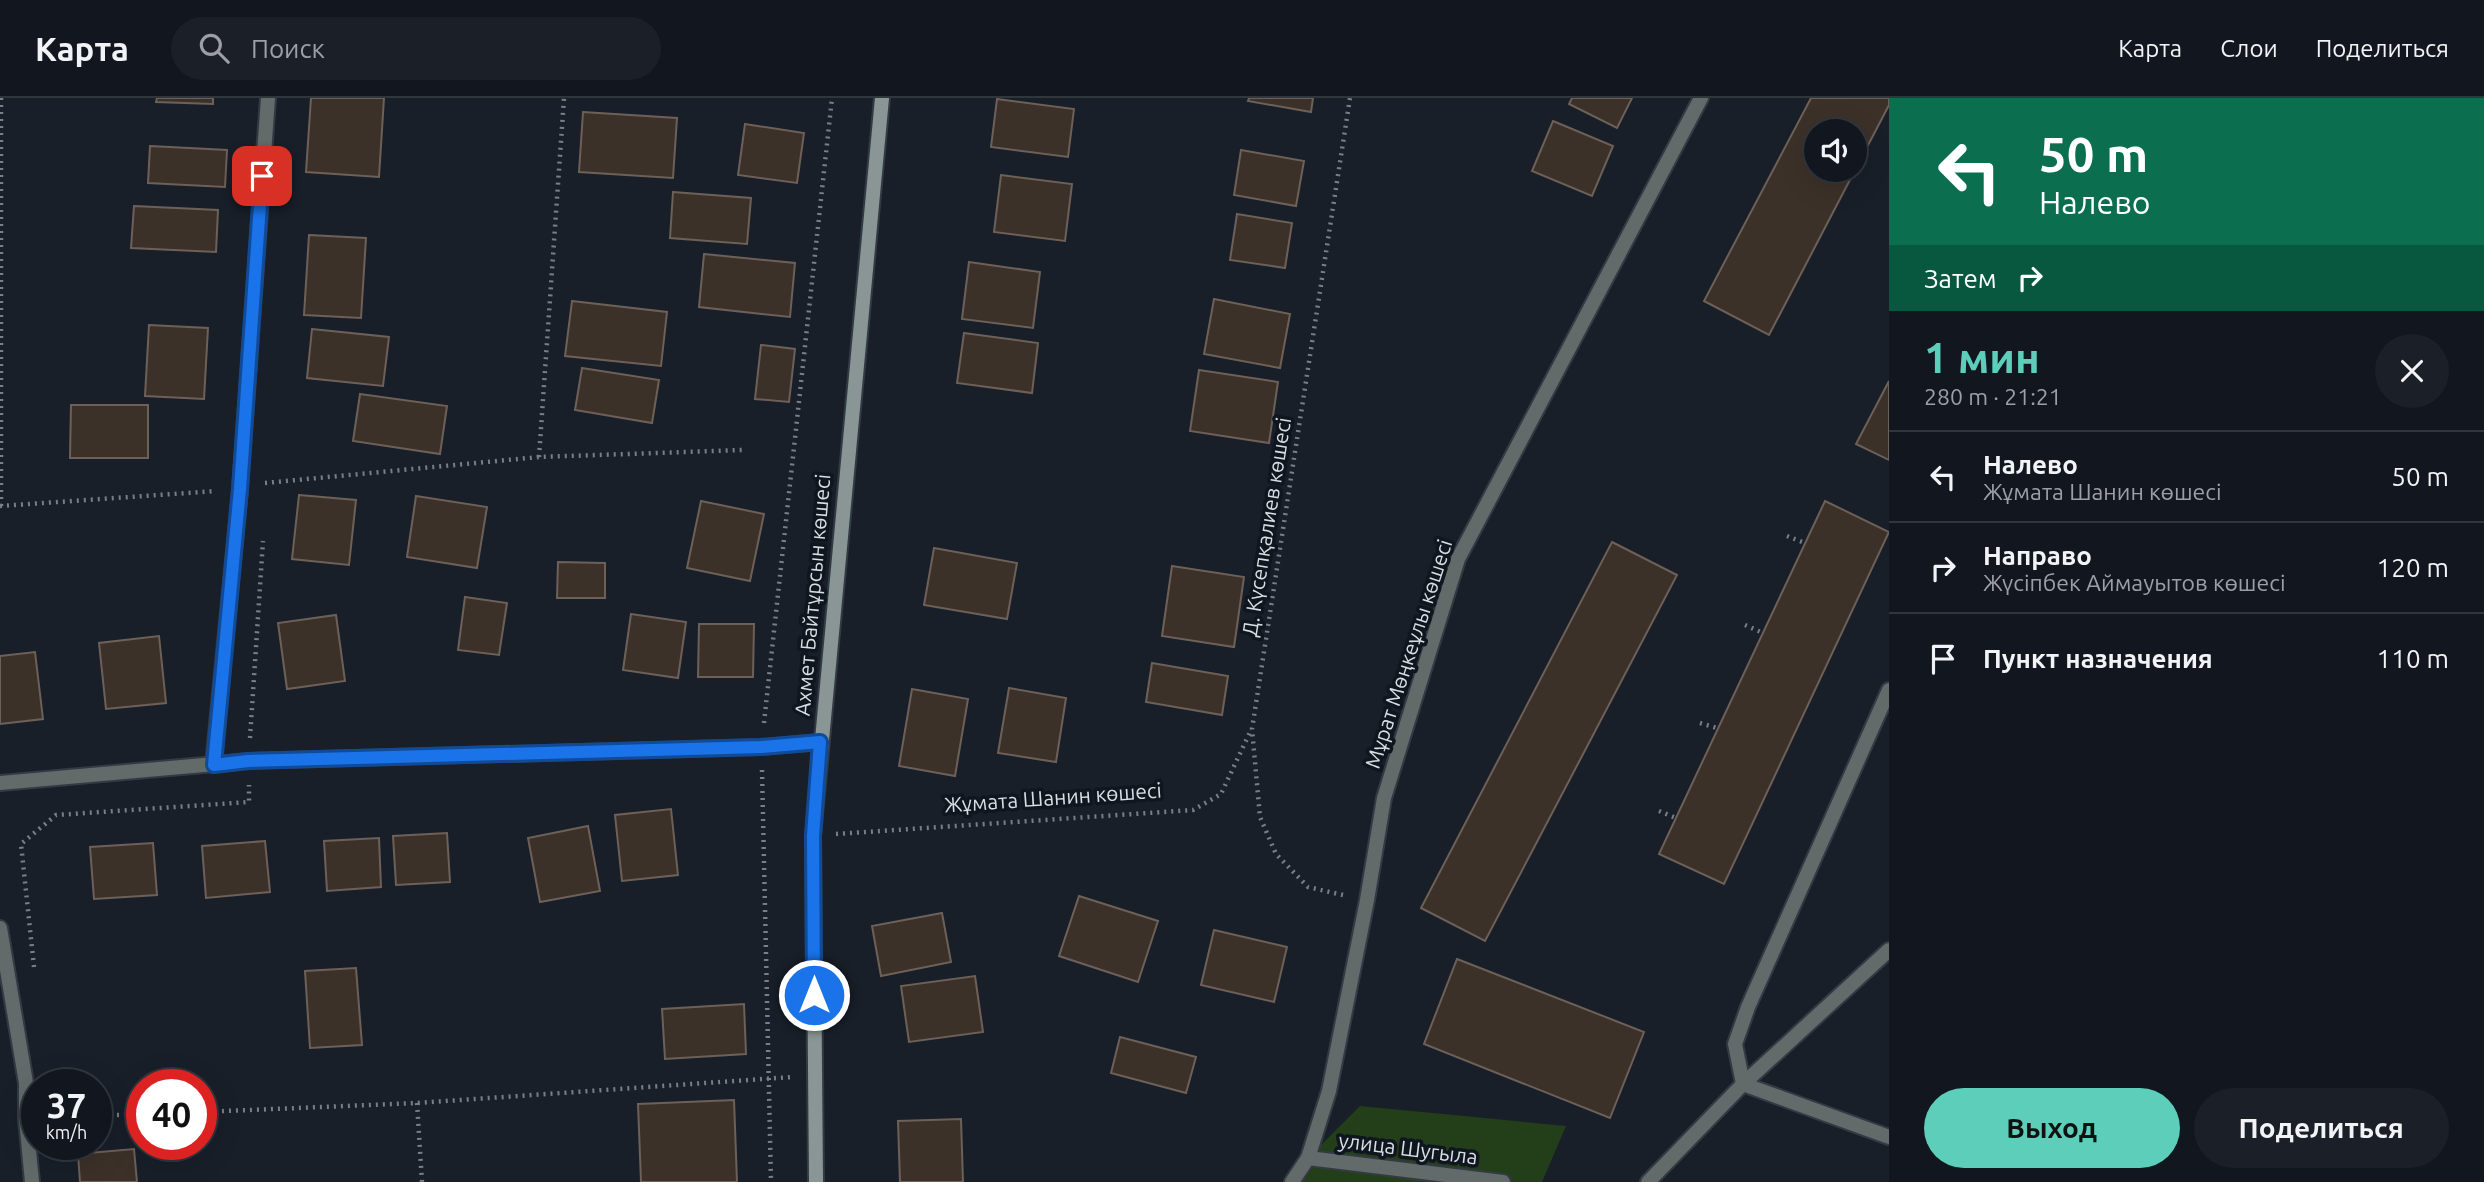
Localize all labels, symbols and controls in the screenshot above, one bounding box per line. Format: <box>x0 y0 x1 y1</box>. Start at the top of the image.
search box <box>171 17 661 80</box>
icon: search <box>195 29 233 67</box>
text: Карта <box>35 30 129 67</box>
text: Поиск <box>251 34 325 63</box>
text: Карта <box>2118 35 2182 62</box>
text: Слои <box>2220 35 2278 62</box>
text: Поделиться <box>2316 35 2449 62</box>
map controls <box>1804 119 1867 182</box>
button: sound <box>1804 119 1867 182</box>
icon: left <box>1924 126 2015 217</box>
text: 50 m <box>2039 126 2148 181</box>
pin <box>232 146 292 206</box>
icon: arrive <box>243 157 281 195</box>
text: Налево <box>2039 184 2151 220</box>
icon: right <box>2011 259 2049 297</box>
text: Затем <box>1924 264 1997 293</box>
text: 1 мин <box>1924 334 2040 381</box>
button: close <box>2375 334 2449 408</box>
text: 280 m · 21:21 <box>1924 384 2062 409</box>
street label: Д. Күсепқалиев көшесі <box>1237 416 1295 638</box>
text: Налево <box>1983 450 2078 479</box>
icon: left <box>1924 458 1962 496</box>
text: 50 m <box>2391 462 2449 491</box>
street label: Ахмет Байтұрсын көшесі <box>789 473 835 717</box>
text: Жұмата Шанин көшесі <box>1983 479 2222 504</box>
street label: Мұрат Мөңкеұлы көшесі <box>1360 536 1456 771</box>
text: Направо <box>1983 541 2092 570</box>
icon: right <box>1924 549 1962 587</box>
text: 120 m <box>2377 553 2449 582</box>
text: Жүсіпбек Аймауытов көшесі <box>1983 570 2286 595</box>
icon: arrive <box>1924 640 1962 678</box>
text: Пункт назначения <box>1983 644 2213 673</box>
text: 110 m <box>2377 644 2449 673</box>
street label: Жұмата Шанин көшесі <box>943 777 1162 817</box>
position arrow <box>777 958 851 1032</box>
speed limit sign: 40 <box>126 1069 217 1160</box>
text: 37 <box>47 1085 86 1125</box>
button: Выход <box>1924 1088 2180 1168</box>
button: Поделиться <box>2194 1088 2449 1168</box>
text: km/h <box>46 1122 87 1142</box>
street label: улица Шугыла <box>1337 1128 1479 1168</box>

